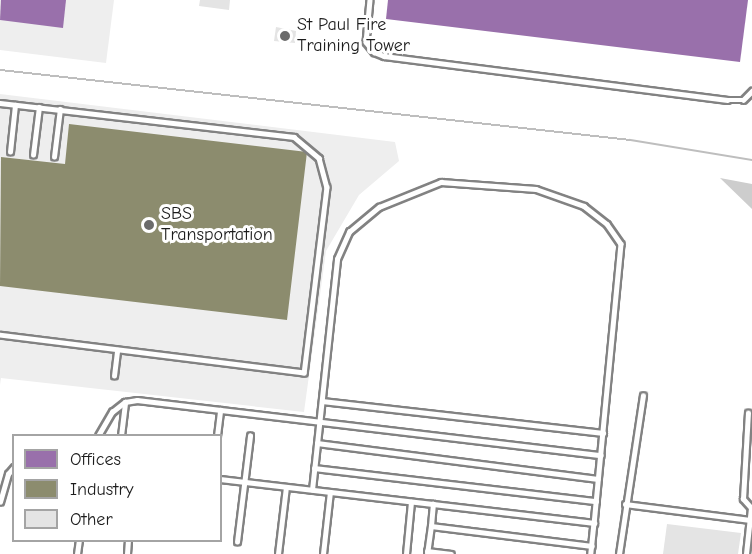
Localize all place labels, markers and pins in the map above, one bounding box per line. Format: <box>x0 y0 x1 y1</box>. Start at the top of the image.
place label: St Paul Fire Training Tower <box>297 15 410 57</box>
marker: St Paul Fire Training Tower <box>278 29 292 43</box>
place label: SBS Transportation <box>161 204 273 246</box>
marker: SBS Transportation <box>142 218 156 232</box>

